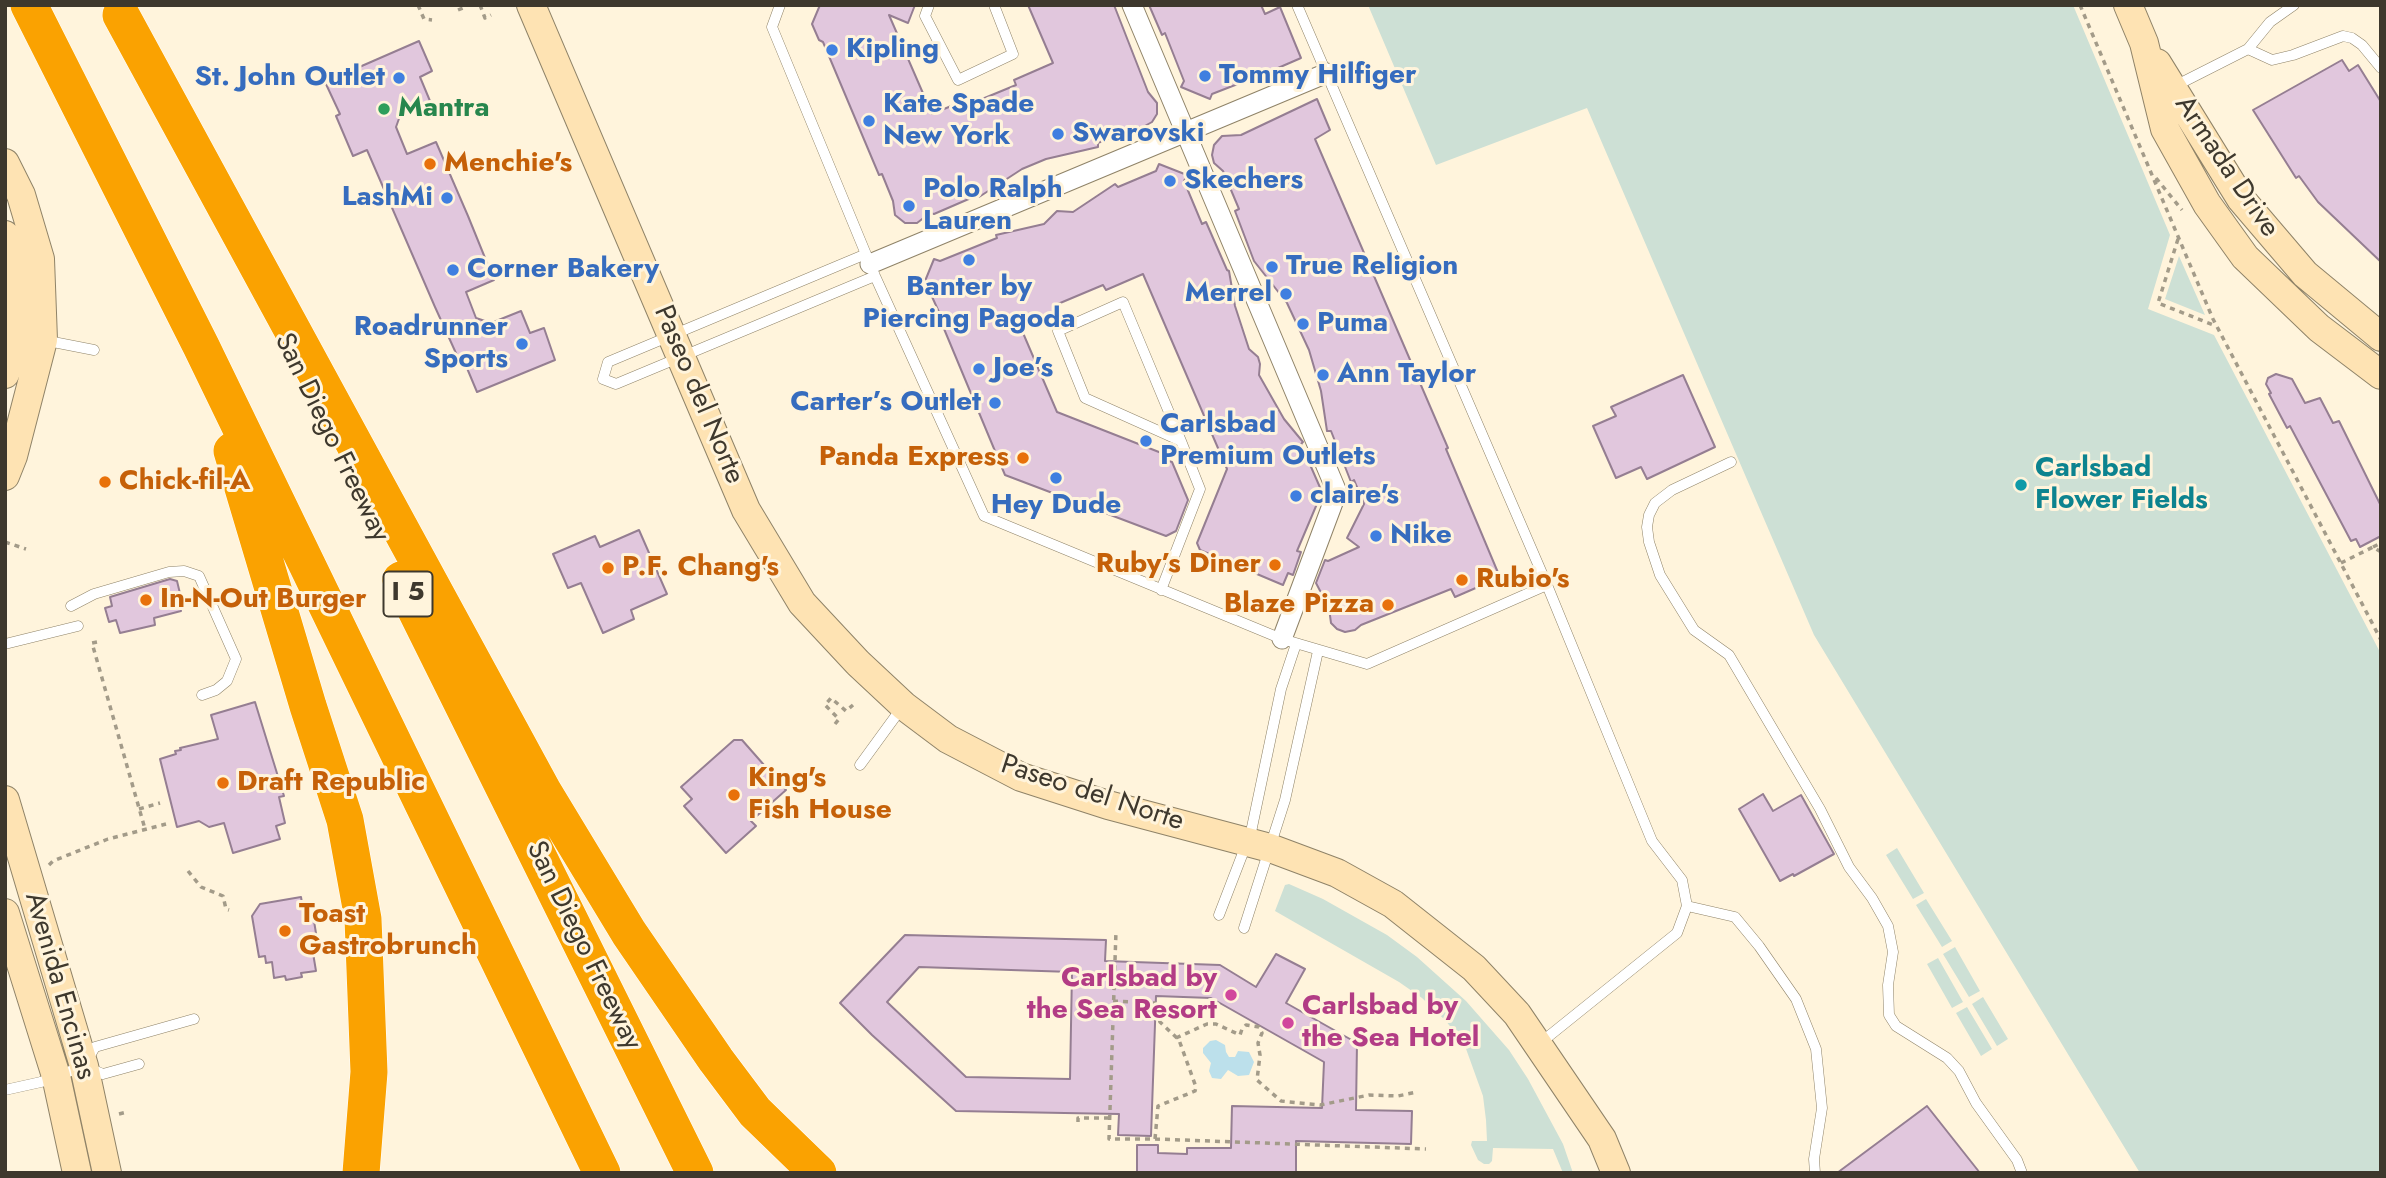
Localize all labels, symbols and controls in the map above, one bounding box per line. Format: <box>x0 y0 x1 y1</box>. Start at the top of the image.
place label: Kipling <box>846 33 939 67</box>
marker: Kipling <box>824 42 840 58</box>
place label: Tommy Hilfiger <box>1219 59 1416 93</box>
place label: St. John Outlet <box>194 61 385 95</box>
marker: Tommy Hilfiger <box>1197 68 1213 84</box>
marker: St. John Outlet <box>391 70 407 86</box>
place label: Kate Spade New York <box>883 88 1034 154</box>
street label: Armada Drive <box>2166 90 2286 244</box>
place label: Mantra <box>398 92 490 126</box>
marker: Mantra <box>376 101 392 117</box>
marker: Kate Spade New York <box>861 113 877 129</box>
place label: Swarovski <box>1072 117 1204 151</box>
marker: Swarovski <box>1050 126 1066 142</box>
place label: Menchie's <box>444 147 572 181</box>
marker: Menchie's <box>422 156 438 172</box>
place label: Skechers <box>1184 164 1303 198</box>
place label: Polo Ralph Lauren <box>923 173 1063 239</box>
marker: Skechers <box>1162 173 1178 189</box>
place label: LashMi <box>342 181 433 215</box>
marker: LashMi <box>439 190 455 206</box>
marker: Polo Ralph Lauren <box>901 198 917 214</box>
place label: True Religion <box>1286 250 1458 284</box>
marker: Banter by Piercing Pagoda <box>961 252 977 268</box>
place label: Corner Bakery <box>467 253 659 287</box>
marker: True Religion <box>1264 259 1280 275</box>
marker: Corner Bakery <box>445 262 461 278</box>
place label: Banter by Piercing Pagoda <box>862 271 1076 337</box>
place label: Merrel <box>1185 277 1272 311</box>
marker: Merrel <box>1278 286 1294 302</box>
street label: Paseo del Norte <box>645 301 751 489</box>
place label: Puma <box>1317 307 1388 341</box>
place label: Roadrunner Sports <box>354 311 508 377</box>
marker: Puma <box>1295 316 1311 332</box>
street label: San Diego Freeway <box>266 328 396 548</box>
marker: Roadrunner Sports <box>514 336 530 352</box>
place label: Joe’s <box>993 352 1053 386</box>
place label: Ann Taylor <box>1337 358 1476 392</box>
marker: Joe’s <box>971 361 987 377</box>
marker: Ann Taylor <box>1315 367 1331 383</box>
place label: Carter’s Outlet <box>790 386 981 420</box>
marker: Carter’s Outlet <box>987 395 1003 411</box>
place label: Carlsbad Premium Outlets <box>1160 408 1375 474</box>
marker: Carlsbad Premium Outlets <box>1138 433 1154 449</box>
place label: Panda Express <box>819 441 1009 475</box>
marker: Panda Express <box>1015 450 1031 466</box>
place label: Carlsbad Flower Fields <box>2035 452 2208 518</box>
place label: Chick-fil-A <box>119 465 250 499</box>
marker: Hey Dude <box>1048 470 1064 486</box>
marker: Chick-fil-A <box>97 474 113 490</box>
marker: Carlsbad Flower Fields <box>2013 477 2029 493</box>
place label: claire's <box>1310 479 1399 513</box>
marker: claire's <box>1288 488 1304 504</box>
place label: Hey Dude <box>991 489 1121 523</box>
place label: Nike <box>1390 519 1452 553</box>
marker: Nike <box>1368 528 1384 544</box>
place label: Ruby’s Diner <box>1096 548 1261 582</box>
place label: P.F. Chang's <box>622 551 779 585</box>
marker: Ruby’s Diner <box>1267 557 1283 573</box>
marker: P.F. Chang's <box>600 560 616 576</box>
place label: Rubio's <box>1476 563 1569 597</box>
road number: I 5 <box>384 572 432 616</box>
marker: Rubio's <box>1454 572 1470 588</box>
place label: In-N-Out Burger <box>160 583 367 617</box>
place label: Blaze Pizza <box>1224 588 1374 622</box>
marker: In-N-Out Burger <box>138 592 154 608</box>
marker: Blaze Pizza <box>1380 597 1396 613</box>
street label: Paseo del Norte <box>996 749 1188 839</box>
place label: King's Fish House <box>748 762 892 828</box>
place label: Draft Republic <box>237 766 425 800</box>
marker: Draft Republic <box>215 775 231 791</box>
marker: King's Fish House <box>726 787 742 803</box>
street label: San Diego Freeway <box>518 836 648 1056</box>
street label: Avenida Encinas <box>16 888 102 1084</box>
place label: Toast Gastrobrunch <box>299 898 477 964</box>
marker: Toast Gastrobrunch <box>277 923 293 939</box>
place label: Carlsbad by the Sea Resort <box>1027 962 1217 1028</box>
marker: Carlsbad by the Sea Resort <box>1223 987 1239 1003</box>
place label: Carlsbad by the Sea Hotel <box>1302 990 1479 1056</box>
marker: Carlsbad by the Sea Hotel <box>1280 1015 1296 1031</box>

